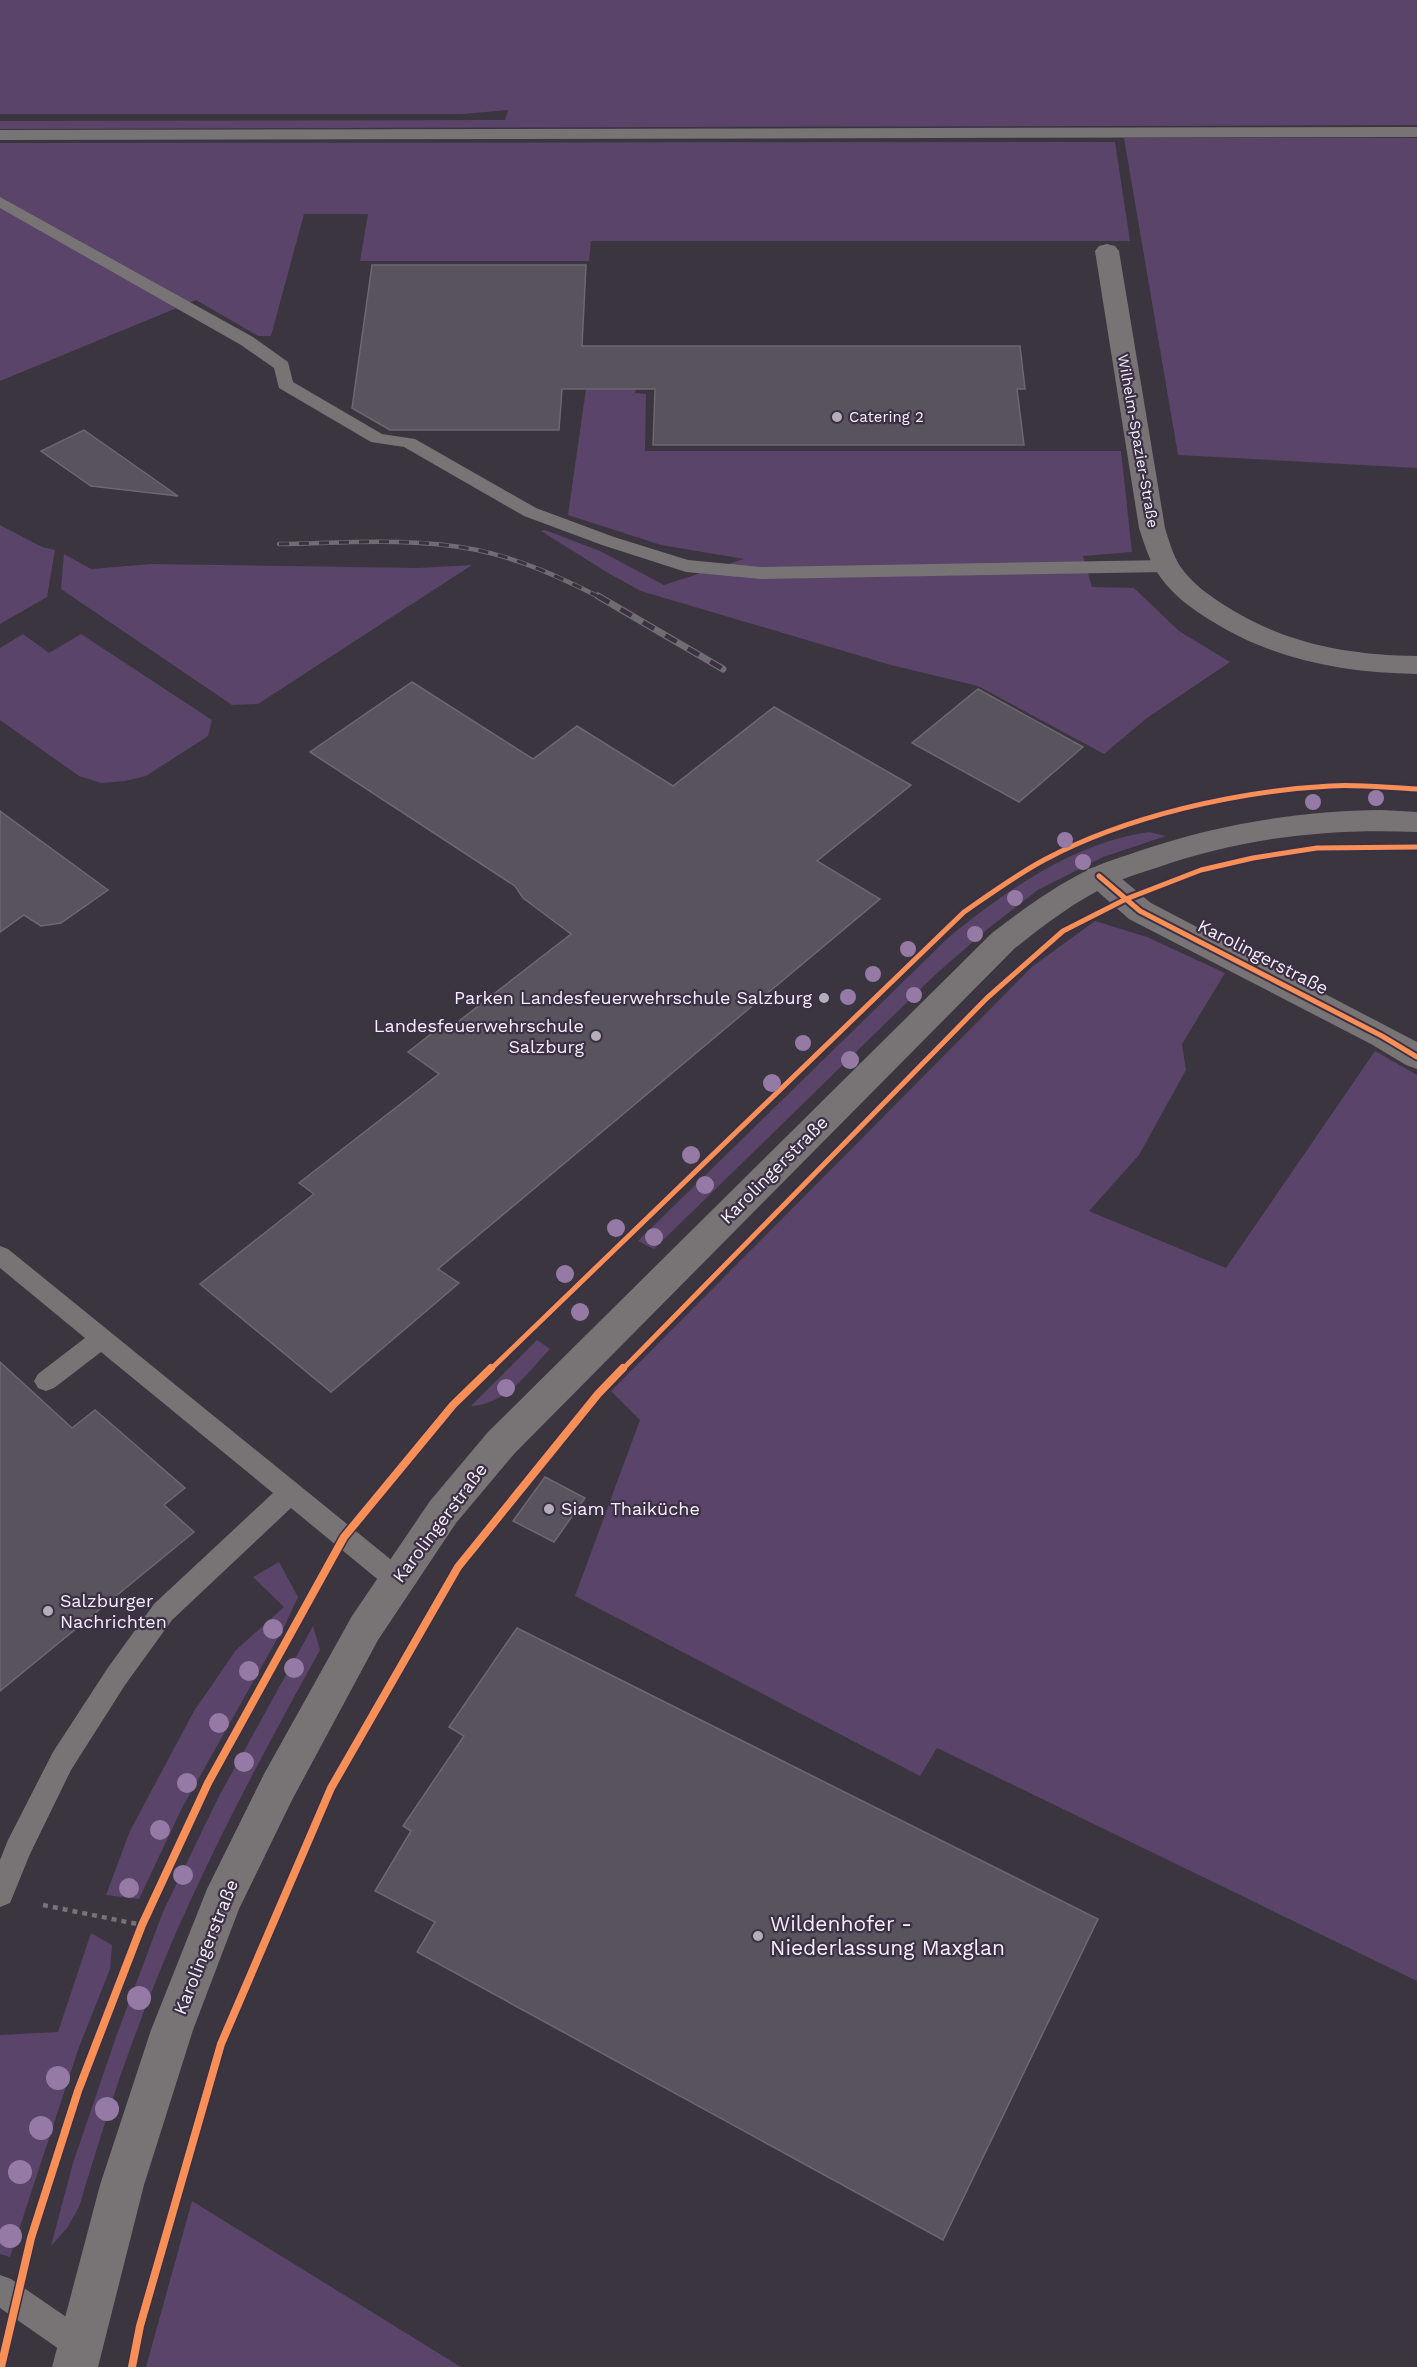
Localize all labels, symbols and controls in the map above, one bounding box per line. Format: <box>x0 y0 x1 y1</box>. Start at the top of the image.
street label: Wilhelm-Spazier-Straße <box>1114 353 1162 529</box>
place label: Catering 2 <box>849 408 924 426</box>
marker: Catering 2 <box>830 410 844 424</box>
street label: Karolingerstraße <box>1194 915 1332 999</box>
place label: Parken Landesfeuerwehrschule Salzburg <box>454 987 812 1008</box>
marker: Parken Landesfeuerwehrschule Salzburg <box>817 991 831 1005</box>
place label: Landesfeuerwehrschule Salzburg <box>374 1015 584 1057</box>
marker: Landesfeuerwehrschule Salzburg <box>589 1029 603 1043</box>
street label: Karolingerstraße <box>715 1111 832 1228</box>
street label: Karolingerstraße <box>388 1459 491 1586</box>
place label: Siam Thaiküche <box>561 1498 700 1519</box>
marker: Siam Thaiküche <box>542 1502 556 1516</box>
place label: Salzburger Nachrichten <box>60 1590 167 1632</box>
marker: Salzburger Nachrichten <box>41 1604 55 1618</box>
street label: Karolingerstraße <box>169 1876 242 2017</box>
place label: Wildenhofer - Niederlassung Maxglan <box>770 1911 1005 1960</box>
marker: Wildenhofer - Niederlassung Maxglan <box>751 1929 765 1943</box>

